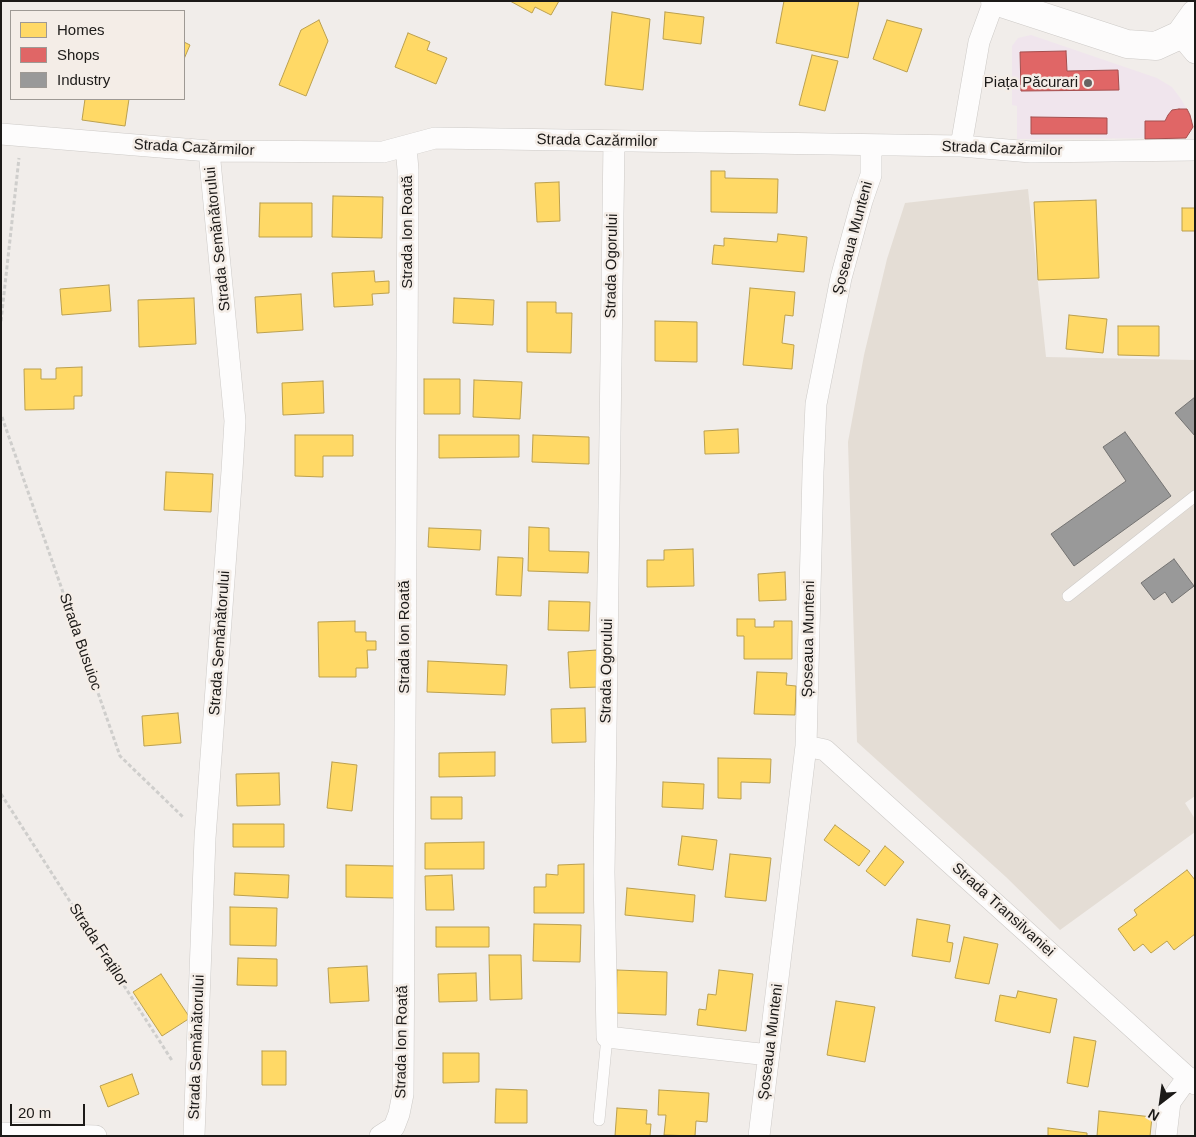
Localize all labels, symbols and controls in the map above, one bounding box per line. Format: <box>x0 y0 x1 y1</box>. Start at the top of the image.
legend <box>10 10 185 100</box>
text: Homes <box>57 21 105 38</box>
text: Shops <box>57 46 100 63</box>
text: Industry <box>57 71 110 88</box>
place label: Piața Păcurari <box>984 74 1078 92</box>
marker: Piața Păcurari <box>1082 77 1094 89</box>
street label: Strada Cazărmilor <box>536 131 658 151</box>
street label: Strada Cazărmilor <box>133 136 255 160</box>
street label: Strada Cazărmilor <box>941 138 1063 160</box>
street label: Strada Semănătorului <box>201 166 235 312</box>
street label: Strada Ion Roată <box>399 175 417 289</box>
street label: Șoseaua Munteni <box>829 179 877 297</box>
street label: Strada Ogorului <box>602 213 622 319</box>
street label: Strada Semănătorului <box>206 570 234 716</box>
street label: Strada Ion Roată <box>396 580 414 694</box>
street label: Șoseaua Munteni <box>799 580 819 698</box>
street label: Strada Busuioc <box>55 591 105 693</box>
street label: Strada Ogorului <box>597 618 617 724</box>
street label: Strada Transilvaniei <box>948 859 1058 961</box>
street label: Strada Fraților <box>65 900 131 990</box>
street label: Strada Semănătorului <box>185 974 209 1120</box>
street label: Șoseaua Munteni <box>755 983 787 1101</box>
street label: Strada Ion Roată <box>392 985 412 1099</box>
north arrow <box>1136 1077 1186 1127</box>
scale bar <box>12 1094 88 1126</box>
text: 20 m <box>18 1104 51 1121</box>
text: N <box>1145 1106 1162 1124</box>

